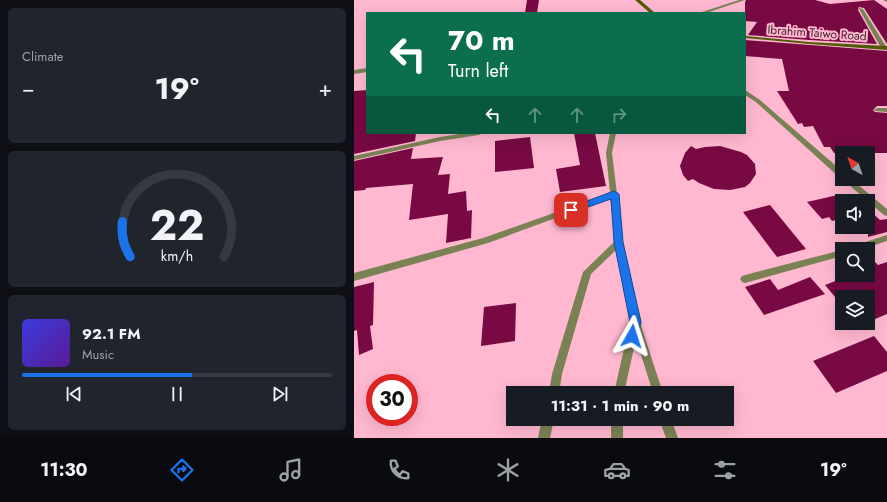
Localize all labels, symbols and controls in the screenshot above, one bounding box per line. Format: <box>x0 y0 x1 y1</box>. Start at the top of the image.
text: 70 m <box>448 20 515 61</box>
street label: Ibrahim Taiwo Road <box>767 21 867 45</box>
icon: left <box>382 28 434 80</box>
text: Climate <box>22 47 63 66</box>
text: Turn left <box>448 58 508 84</box>
text: 19° <box>155 67 199 110</box>
text: − <box>22 72 35 104</box>
text: + <box>318 72 332 104</box>
icon: left <box>482 104 504 126</box>
icon: ahead <box>524 104 546 126</box>
icon: ahead <box>566 104 588 126</box>
icon: right <box>608 104 630 126</box>
north arrow <box>835 146 875 186</box>
map controls <box>835 146 875 330</box>
pin <box>554 193 588 227</box>
button: sound <box>835 194 875 234</box>
text: 22 <box>150 195 204 256</box>
icon: arrive <box>560 199 582 221</box>
button: search <box>835 242 875 282</box>
text: km/h <box>161 246 193 266</box>
button: layers <box>835 290 875 330</box>
position arrow <box>611 315 653 357</box>
text: 92.1 FM <box>82 323 141 345</box>
text: Music <box>82 345 114 364</box>
speed limit sign: 30 <box>366 374 418 426</box>
icon: previous <box>63 383 85 405</box>
icon: pause <box>166 383 188 405</box>
icon: next <box>269 383 291 405</box>
text: 11:31 · 1 min · 90 m <box>551 395 689 417</box>
icon: directions <box>168 456 196 484</box>
icon: music <box>277 456 305 484</box>
icon: phone <box>385 456 413 484</box>
icon: climate <box>494 456 522 484</box>
icon: car <box>603 456 631 484</box>
icon: filters <box>711 456 739 484</box>
text: 11:30 <box>40 457 88 483</box>
text: 19° <box>820 457 847 483</box>

